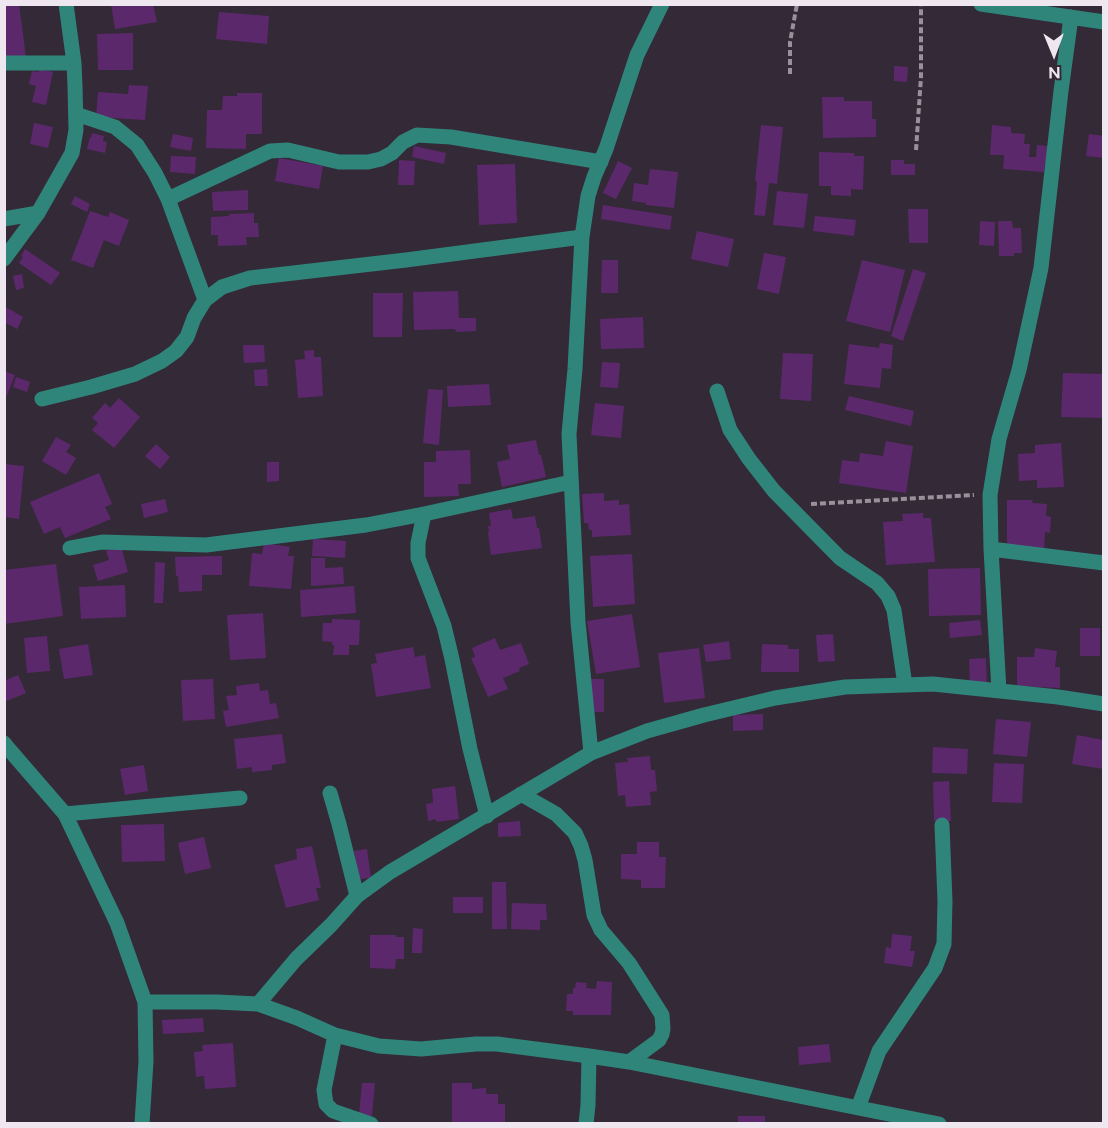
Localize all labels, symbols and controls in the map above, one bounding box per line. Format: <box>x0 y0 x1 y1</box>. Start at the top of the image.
north arrow <box>1024 24 1084 84</box>
text: N <box>1048 63 1061 82</box>

